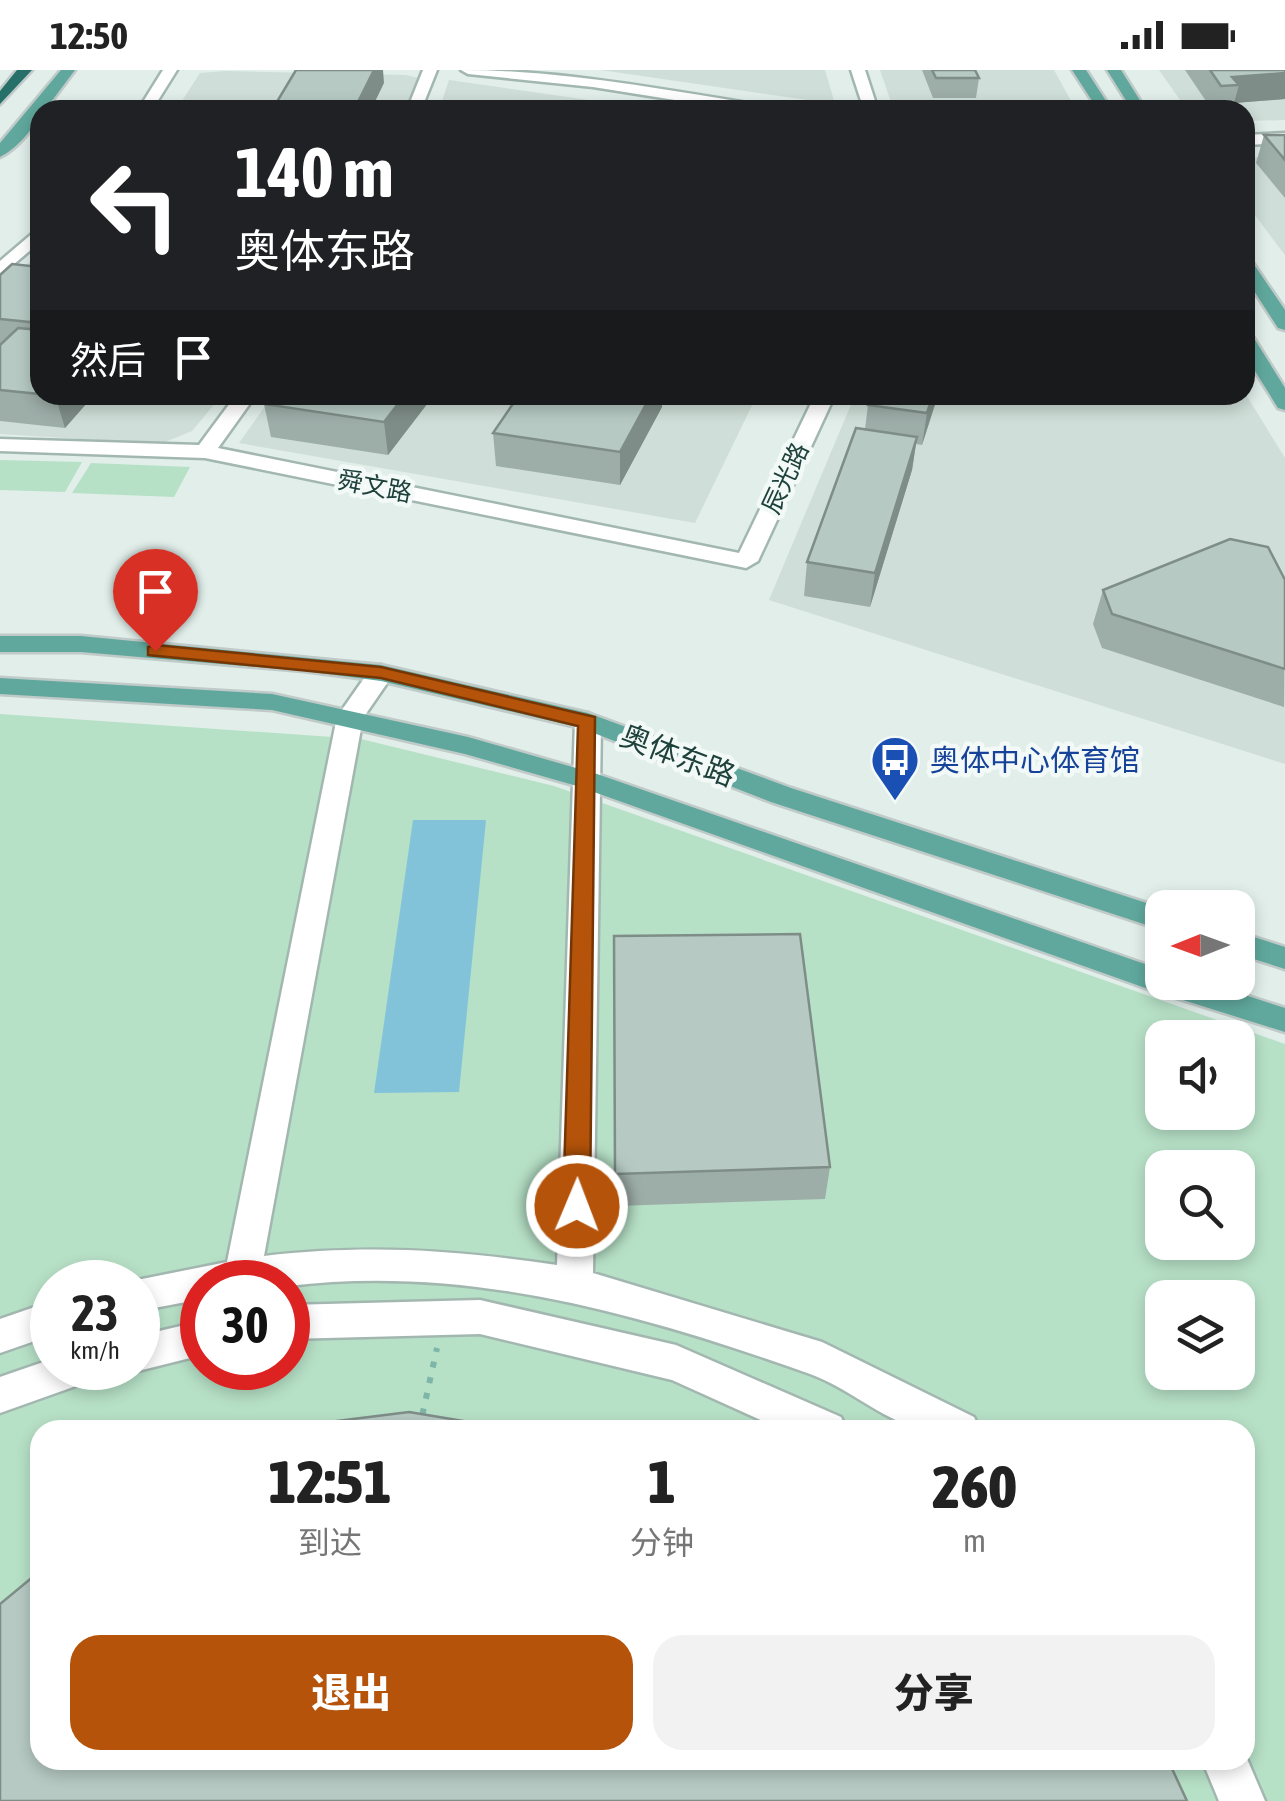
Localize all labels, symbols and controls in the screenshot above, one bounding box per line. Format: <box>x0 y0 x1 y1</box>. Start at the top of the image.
text: 12:50 <box>50 14 128 57</box>
text: 140 m <box>235 132 394 212</box>
icon: left <box>70 140 200 270</box>
text: 奥体东路 <box>235 225 415 277</box>
icon: arrive <box>166 330 221 385</box>
text: 然后 <box>70 339 146 382</box>
street label: 辰光路 <box>756 438 814 518</box>
street label: 舜文路 <box>336 465 414 507</box>
pin <box>113 549 198 652</box>
icon: arrive <box>128 564 183 619</box>
street label: 奥体东路 <box>616 718 740 792</box>
bus stop icon: 奥体中心体育馆 <box>869 734 921 802</box>
place label: 奥体中心体育馆 <box>930 743 1140 777</box>
north arrow <box>1145 890 1255 1000</box>
map controls <box>1145 890 1255 1390</box>
button: sound <box>1145 1020 1255 1130</box>
button: search <box>1145 1150 1255 1260</box>
position arrow <box>525 1154 629 1258</box>
speed limit sign: 30 <box>180 1260 310 1390</box>
button: layers <box>1145 1280 1255 1390</box>
text: 23 <box>71 1284 118 1342</box>
text: km/h <box>70 1336 120 1364</box>
text: 12:51 <box>268 1447 392 1516</box>
text: 1 <box>648 1447 676 1516</box>
text: 260 <box>932 1452 1017 1521</box>
text: m <box>963 1522 986 1559</box>
text: 到达 <box>298 1524 362 1561</box>
text: 分钟 <box>630 1524 694 1561</box>
button: 退出 <box>70 1635 633 1750</box>
button: 分享 <box>653 1635 1215 1750</box>

